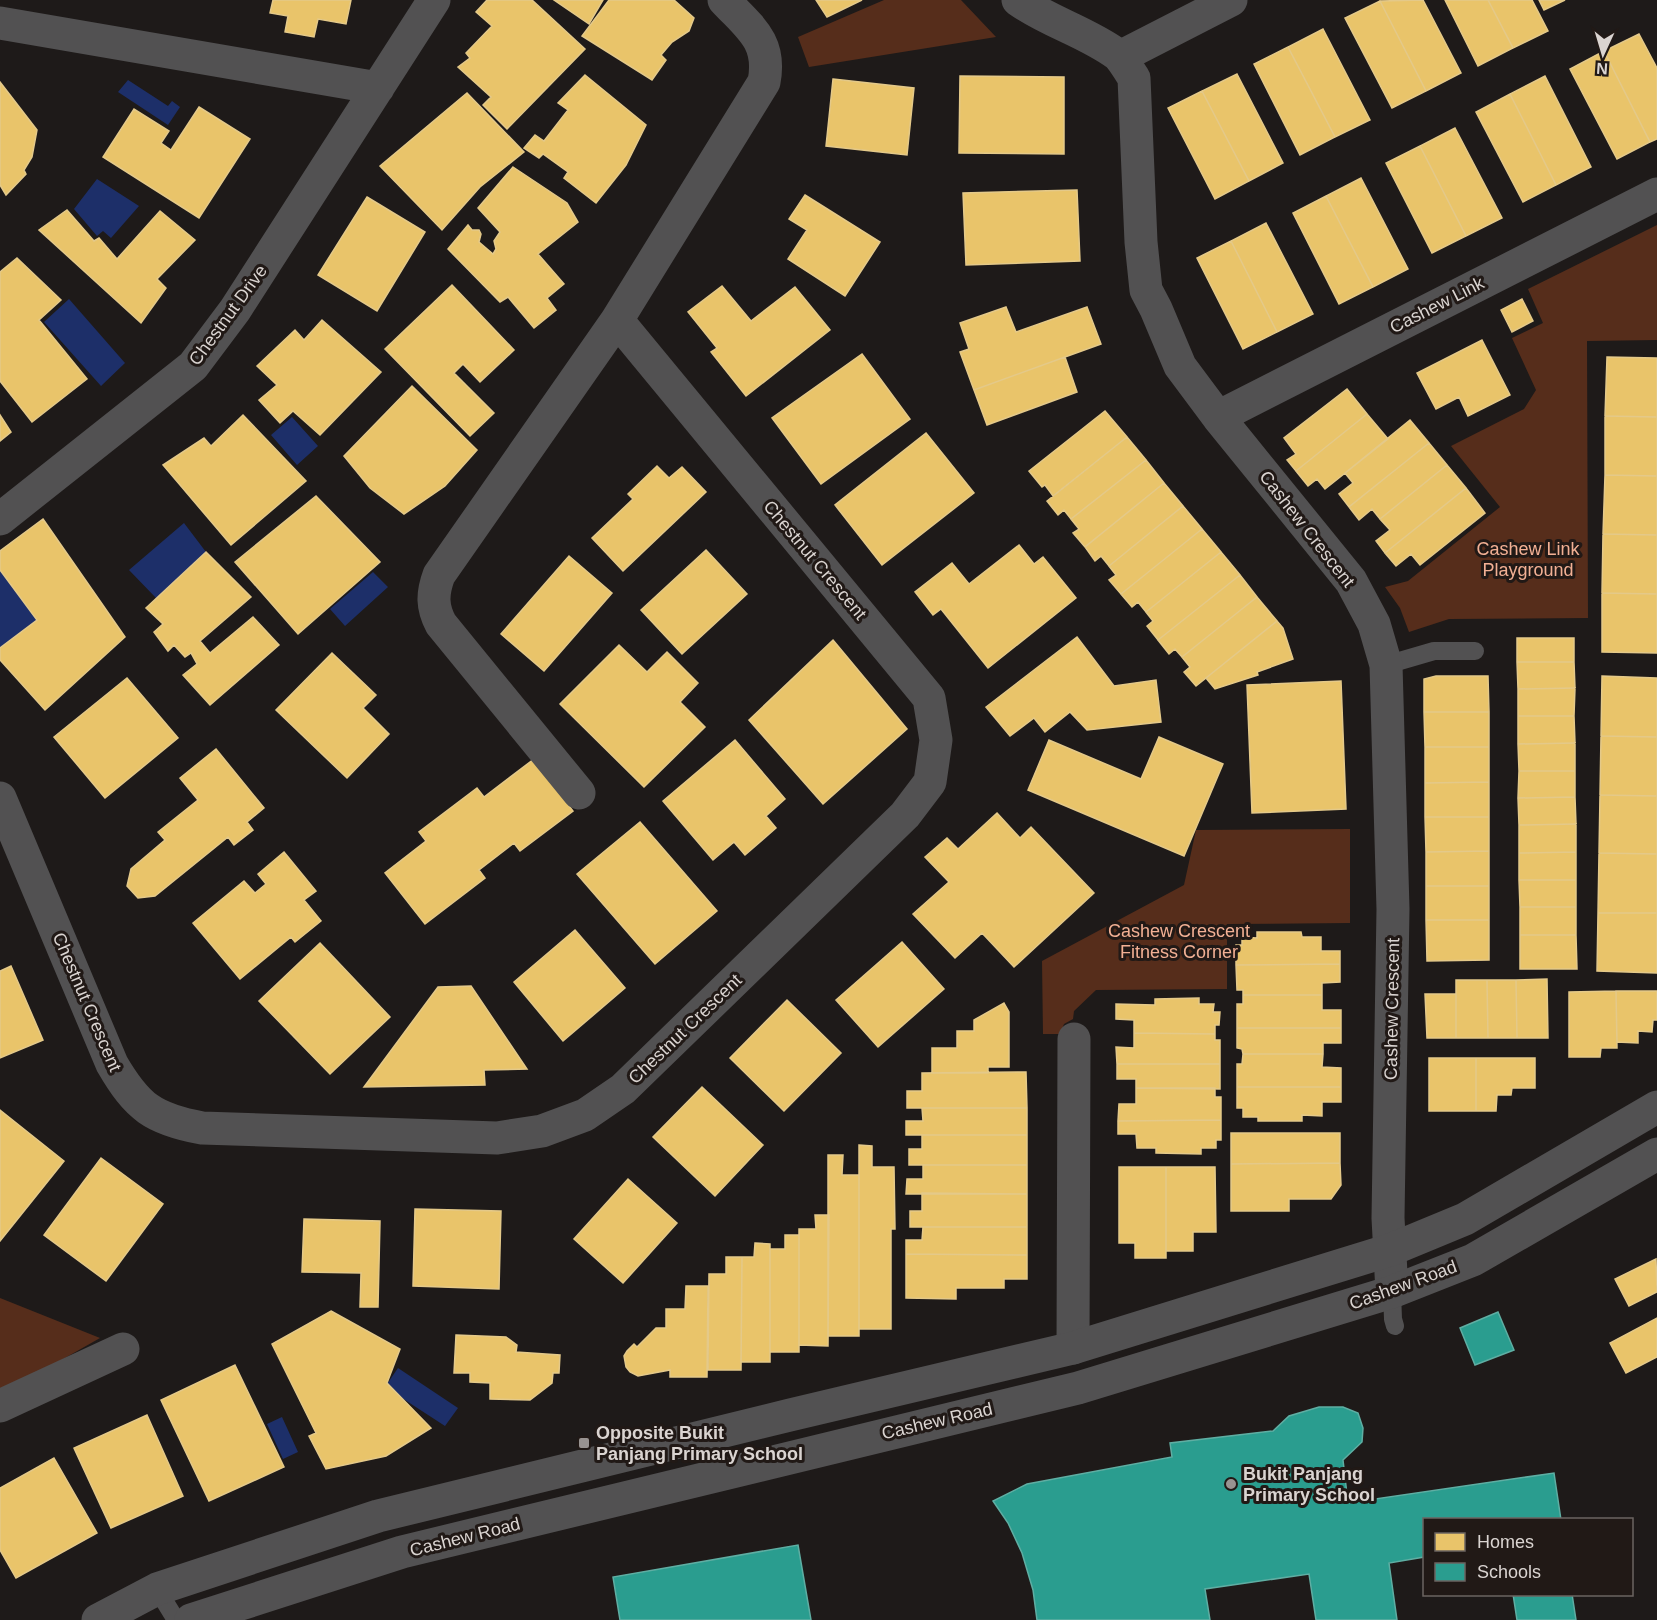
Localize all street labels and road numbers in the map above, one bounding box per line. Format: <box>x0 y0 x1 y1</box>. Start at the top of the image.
street label: Chestnut Drive <box>185 261 271 369</box>
street label: Cashew Link <box>1387 272 1488 337</box>
street label: Cashew Crescent <box>1255 467 1359 591</box>
street label: Chestnut Crescent <box>759 496 871 624</box>
street label: Chestnut Crescent <box>49 929 125 1075</box>
street label: Cashew Crescent <box>1381 938 1403 1080</box>
street label: Chestnut Crescent <box>624 970 746 1088</box>
street label: Cashew Road <box>1346 1256 1460 1314</box>
street label: Cashew Road <box>880 1399 994 1443</box>
street label: Cashew Road <box>408 1514 522 1560</box>

